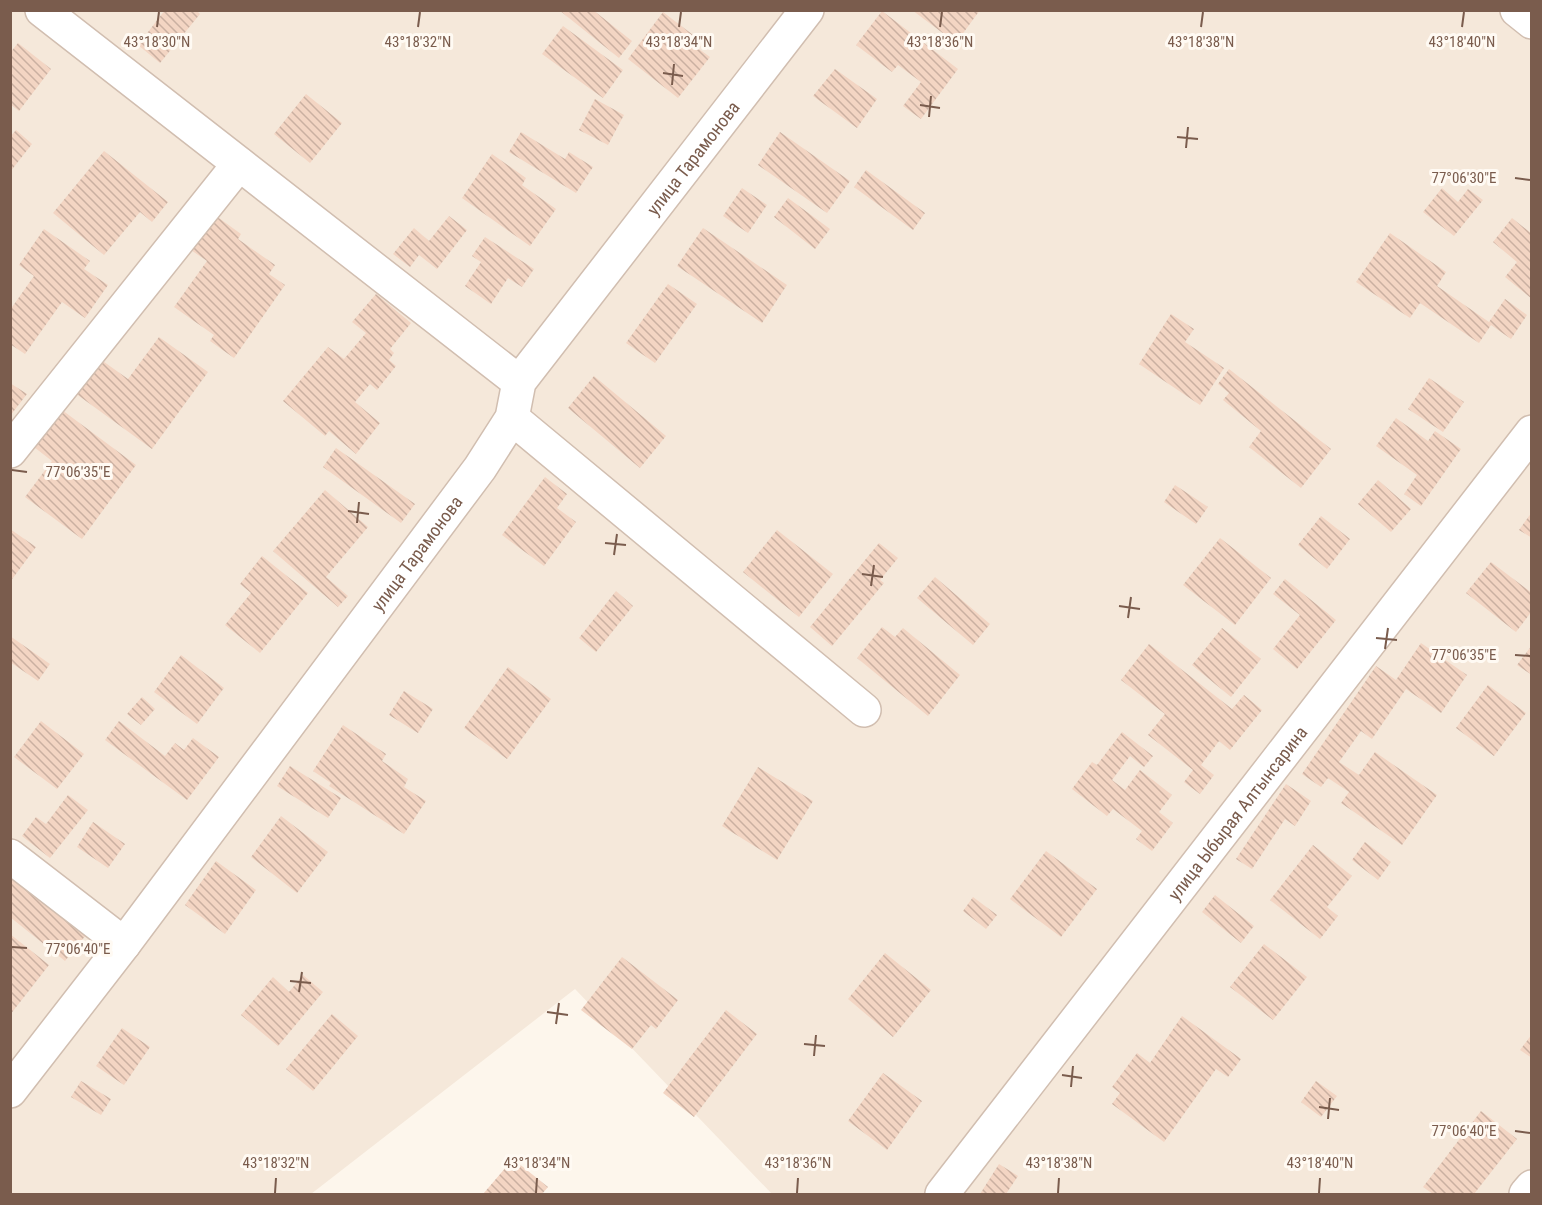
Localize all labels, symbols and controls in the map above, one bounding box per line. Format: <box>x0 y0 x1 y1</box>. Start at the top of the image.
text: 43°18'30"N <box>124 33 190 51</box>
text: 43°18'32"N <box>385 33 451 51</box>
text: 43°18'34"N <box>646 33 712 51</box>
text: 43°18'36"N <box>907 33 973 51</box>
text: 43°18'38"N <box>1168 33 1234 51</box>
text: 43°18'40"N <box>1429 33 1495 51</box>
street label: улица Тарамонова <box>642 97 743 219</box>
text: 77°06'30"E <box>1432 169 1496 187</box>
text: 77°06'35"E <box>46 463 110 481</box>
street label: улица Тарамонова <box>366 491 466 615</box>
text: 77°06'35"E <box>1432 646 1496 664</box>
street label: улица Ыбырая Алтынсарина <box>1163 722 1311 904</box>
text: 77°06'40"E <box>46 940 110 958</box>
text: 77°06'40"E <box>1432 1122 1496 1140</box>
text: 43°18'32"N <box>243 1154 309 1172</box>
text: 43°18'34"N <box>504 1154 570 1172</box>
text: 43°18'36"N <box>765 1154 831 1172</box>
text: 43°18'38"N <box>1026 1154 1092 1172</box>
text: 43°18'40"N <box>1287 1154 1353 1172</box>

